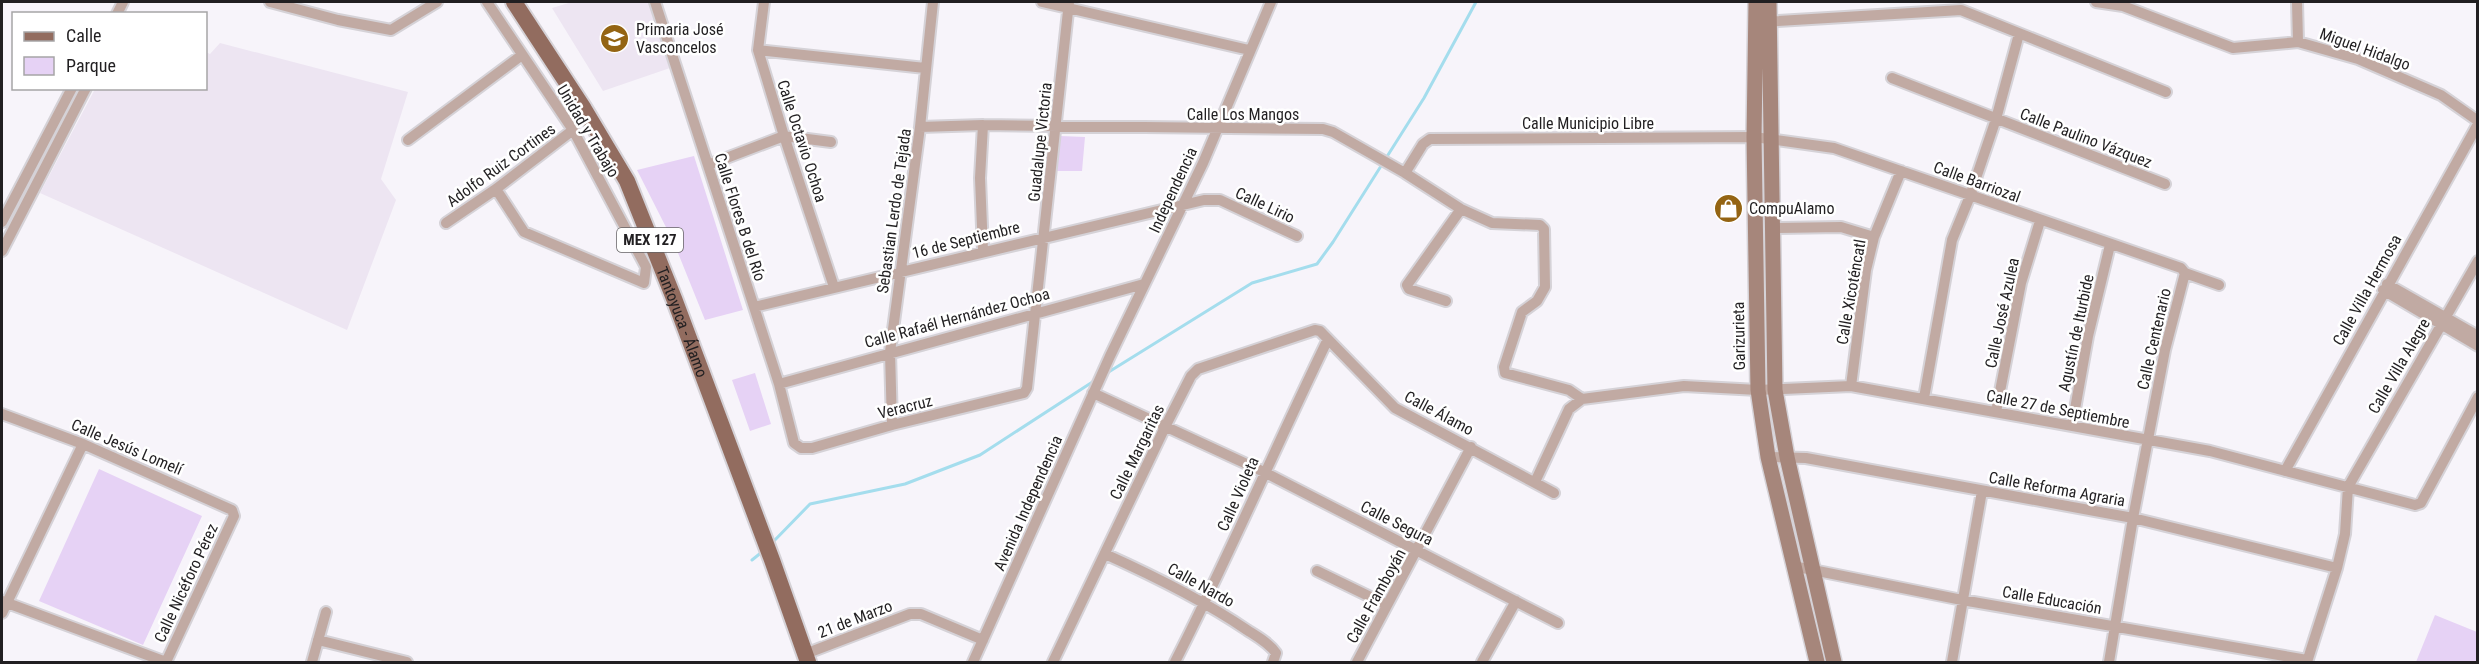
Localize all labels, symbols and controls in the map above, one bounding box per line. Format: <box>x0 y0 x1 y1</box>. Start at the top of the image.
legend <box>12 12 207 90</box>
place label: Primaria José Vasconcelos <box>636 20 724 57</box>
school or university icon: Primaria José Vasconcelos <box>599 22 631 54</box>
street label: Miguel Hidalgo <box>2317 24 2413 74</box>
text: Calle <box>66 25 102 46</box>
text: Parque <box>66 55 116 76</box>
street label: Calle Octavio Ochoa <box>773 78 831 204</box>
street label: Unidad y Trabajo <box>553 81 623 181</box>
street label: Guadalupe Victoria <box>1024 81 1056 203</box>
street label: Calle Paulino Vázquez <box>2017 104 2155 172</box>
street label: Calle Los Mangos <box>1187 105 1299 124</box>
street label: Calle Municipio Libre <box>1522 114 1654 133</box>
street label: Adolfo Ruiz Cortines <box>443 119 559 211</box>
street label: Sebastian Lerdo de Tejada <box>873 127 915 295</box>
street label: Independencia <box>1145 144 1201 236</box>
street label: Calle Flores B del Río <box>710 151 770 283</box>
street label: Calle Barriozal <box>1931 157 2023 207</box>
street label: Calle Lirio <box>1232 183 1298 227</box>
shop icon: CompuAlamo <box>1712 192 1744 224</box>
place label: CompuAlamo <box>1749 199 1834 218</box>
street label: 16 de Septiembre <box>910 217 1022 263</box>
road number: MEX 127 <box>617 228 683 252</box>
street label: Calle Villa Hermosa <box>2329 231 2405 349</box>
street label: Calle Xicoténcatl <box>1832 238 1870 346</box>
street label: Calle José Azulea <box>1981 256 2023 370</box>
street label: Tantoyuca - Álamo <box>653 264 712 380</box>
street label: Agustín de Iturbide <box>2054 273 2098 393</box>
street label: Calle Rafaél Hernández Ochoa <box>862 284 1052 352</box>
street label: Calle Centenario <box>2133 286 2175 392</box>
street label: Garizurieta <box>1729 301 1749 371</box>
street label: Calle Villa Alegre <box>2364 315 2434 417</box>
street label: Calle 27 de Septiembre <box>1985 386 2131 432</box>
street label: Calle Álamo <box>1401 387 1477 439</box>
street label: Veracruz <box>876 391 934 423</box>
street label: Calle Margaritas <box>1106 401 1168 503</box>
street label: Calle Jesús Lomelí <box>68 415 187 479</box>
street label: Avenida Independencia <box>990 432 1066 574</box>
street label: Calle Violeta <box>1213 454 1263 534</box>
street label: Calle Reforma Agraria <box>1987 468 2127 510</box>
street label: Calle Segura <box>1358 497 1436 549</box>
street label: Calle Nicéforo Pérez <box>150 521 222 645</box>
street label: Calle Framboyán <box>1342 546 1410 646</box>
street label: Calle Nardo <box>1164 559 1238 611</box>
street label: Calle Educación <box>2001 582 2103 618</box>
street label: 21 de Marzo <box>815 596 895 642</box>

